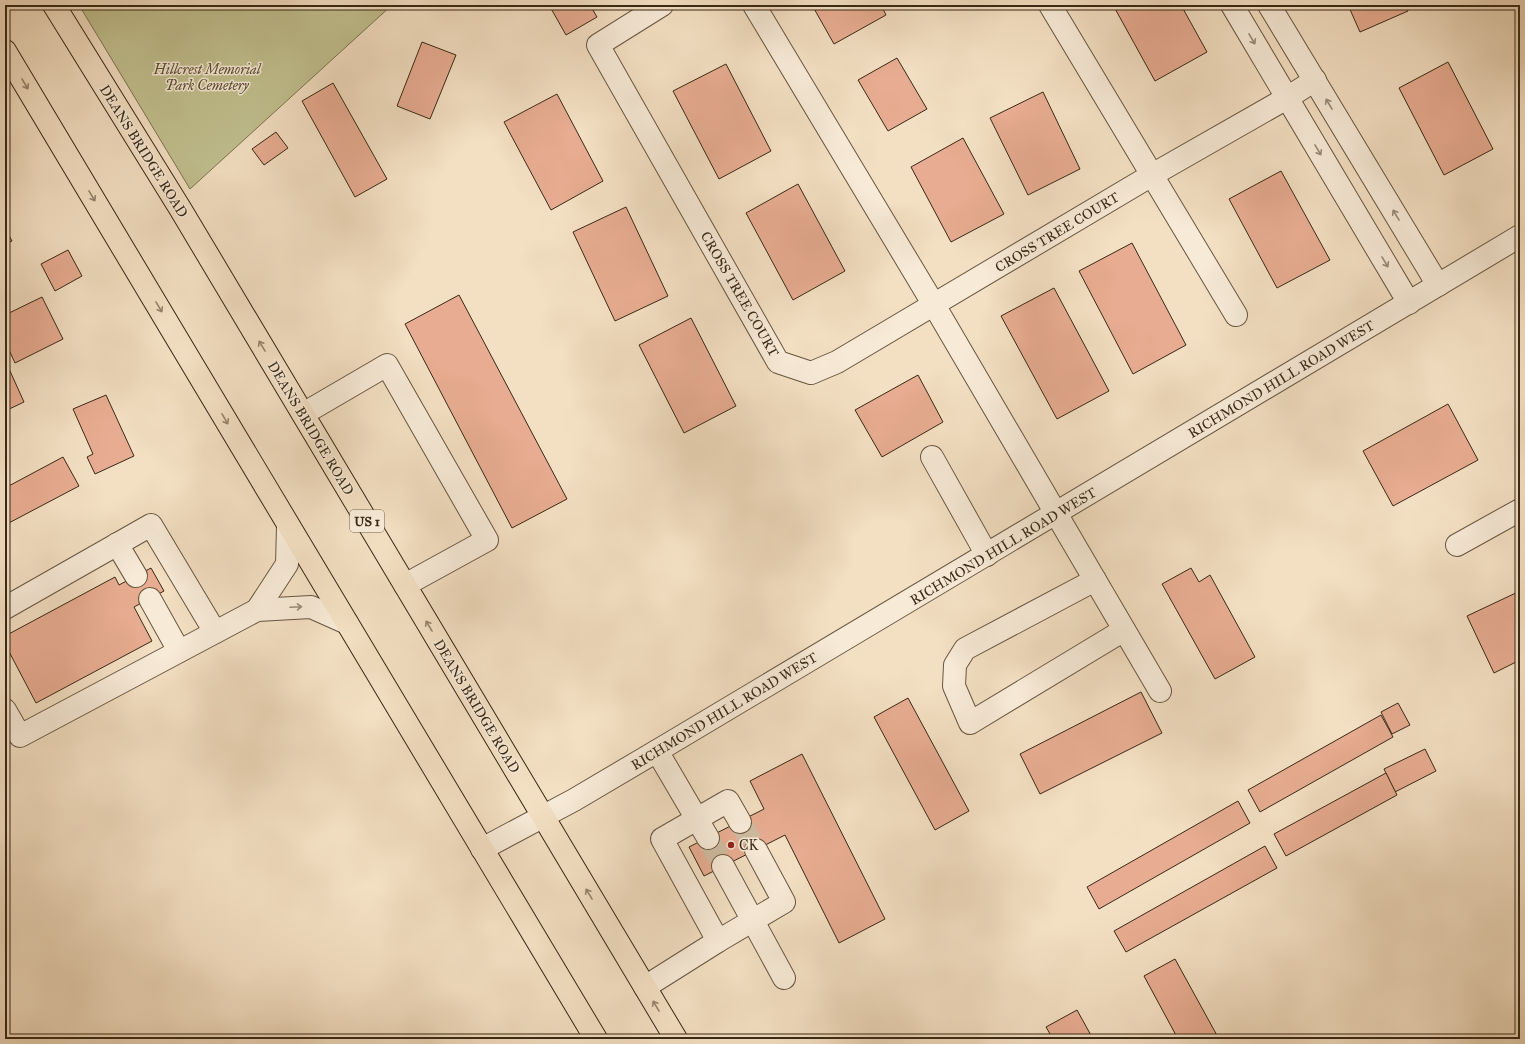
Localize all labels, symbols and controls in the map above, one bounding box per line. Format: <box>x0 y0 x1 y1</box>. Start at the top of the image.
one-way arrow <box>1248 33 1256 45</box>
park label: Hillcrest Memorial Park Cemetery <box>153 61 262 94</box>
one-way arrow <box>21 78 29 89</box>
street label: DEANS BRIDGE ROAD <box>96 82 191 221</box>
one-way arrow <box>1325 99 1333 110</box>
one-way arrow <box>1314 144 1322 155</box>
street label: CROSS TREE COURT <box>992 188 1123 276</box>
one-way arrow <box>88 190 96 202</box>
one-way arrow <box>1392 209 1400 221</box>
street label: CROSS TREE COURT <box>697 229 783 360</box>
one-way arrow <box>1381 256 1389 268</box>
one-way arrow <box>155 301 163 313</box>
street label: RICHMOND HILL ROAD WEST <box>1185 317 1378 442</box>
one-way arrow <box>258 340 266 352</box>
street label: DEANS BRIDGE ROAD <box>264 358 357 498</box>
one-way arrow <box>222 413 230 425</box>
street label: RICHMOND HILL ROAD WEST <box>907 484 1100 609</box>
road number: US 1 <box>350 510 384 532</box>
one-way arrow <box>289 604 302 611</box>
one-way arrow <box>425 620 433 632</box>
street label: DEANS BRIDGE ROAD <box>430 636 523 776</box>
street label: RICHMOND HILL ROAD WEST <box>628 649 821 774</box>
place label: CK <box>739 837 760 854</box>
marker: CK <box>726 840 736 850</box>
one-way arrow <box>585 888 593 900</box>
one-way arrow <box>652 1001 660 1012</box>

